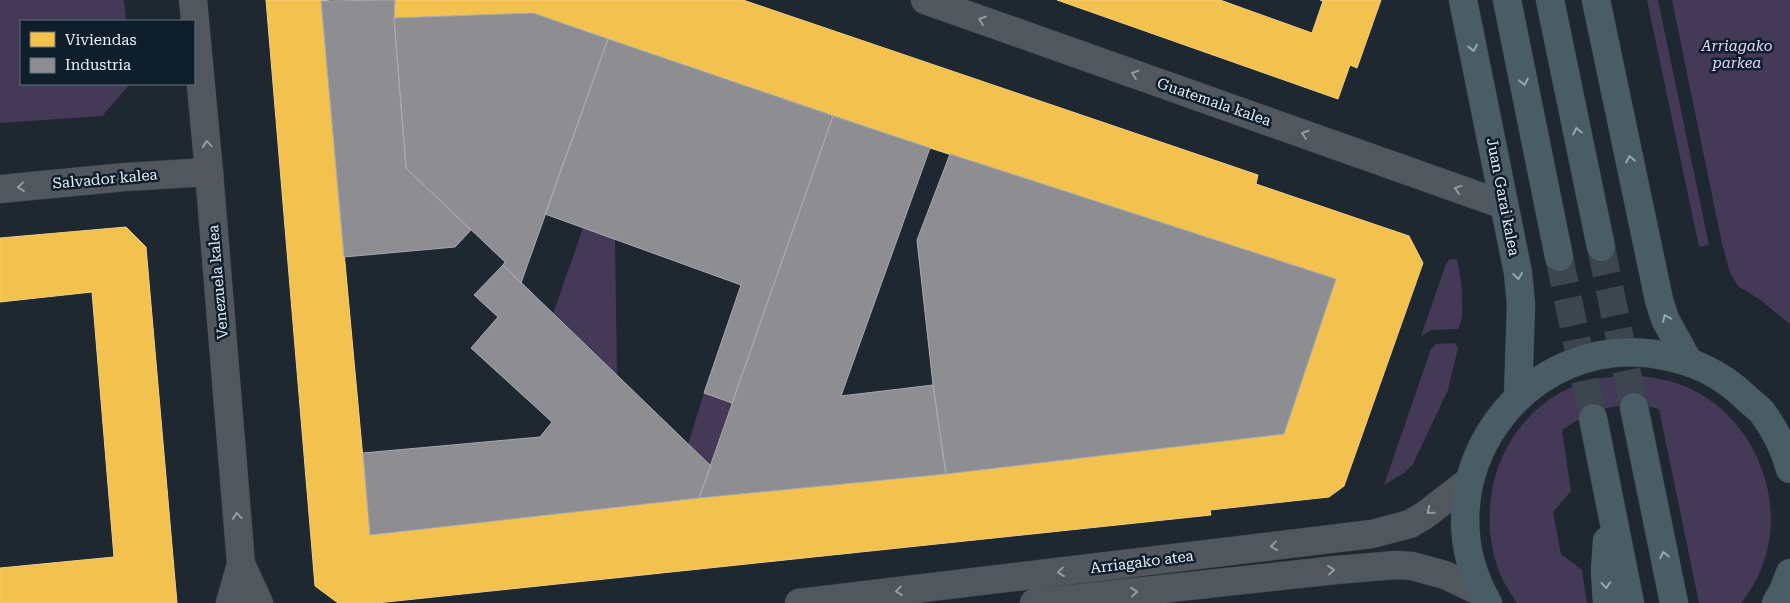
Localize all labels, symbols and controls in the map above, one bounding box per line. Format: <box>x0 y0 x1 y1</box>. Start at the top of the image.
one-way arrow <box>978 16 987 26</box>
legend <box>20 20 195 85</box>
text: Viviendas <box>65 31 137 49</box>
park label: Arriagako parkea <box>1701 37 1773 72</box>
one-way arrow <box>1467 43 1477 52</box>
text: Industria <box>65 56 131 74</box>
one-way arrow <box>1131 70 1140 80</box>
street label: Guatemala kalea <box>1155 74 1273 130</box>
one-way arrow <box>1518 78 1528 86</box>
one-way arrow <box>1572 126 1583 135</box>
one-way arrow <box>1301 130 1310 140</box>
street label: Juan Garai kalea <box>1483 136 1523 258</box>
one-way arrow <box>202 140 213 148</box>
one-way arrow <box>1625 155 1636 164</box>
street label: Salvador kalea <box>52 165 158 193</box>
one-way arrow <box>17 181 25 192</box>
one-way arrow <box>1454 184 1463 194</box>
street label: Venezuela kalea <box>204 224 232 340</box>
one-way arrow <box>1512 272 1522 280</box>
one-way arrow <box>1661 314 1672 323</box>
one-way arrow <box>1427 505 1436 514</box>
one-way arrow <box>231 512 242 520</box>
one-way arrow <box>1270 540 1278 551</box>
street label: Arriagako atea <box>1089 547 1195 577</box>
one-way arrow <box>1659 551 1670 560</box>
one-way arrow <box>1327 565 1335 576</box>
one-way arrow <box>1056 566 1064 577</box>
one-way arrow <box>1600 582 1611 590</box>
one-way arrow <box>895 585 903 596</box>
one-way arrow <box>1131 587 1139 598</box>

